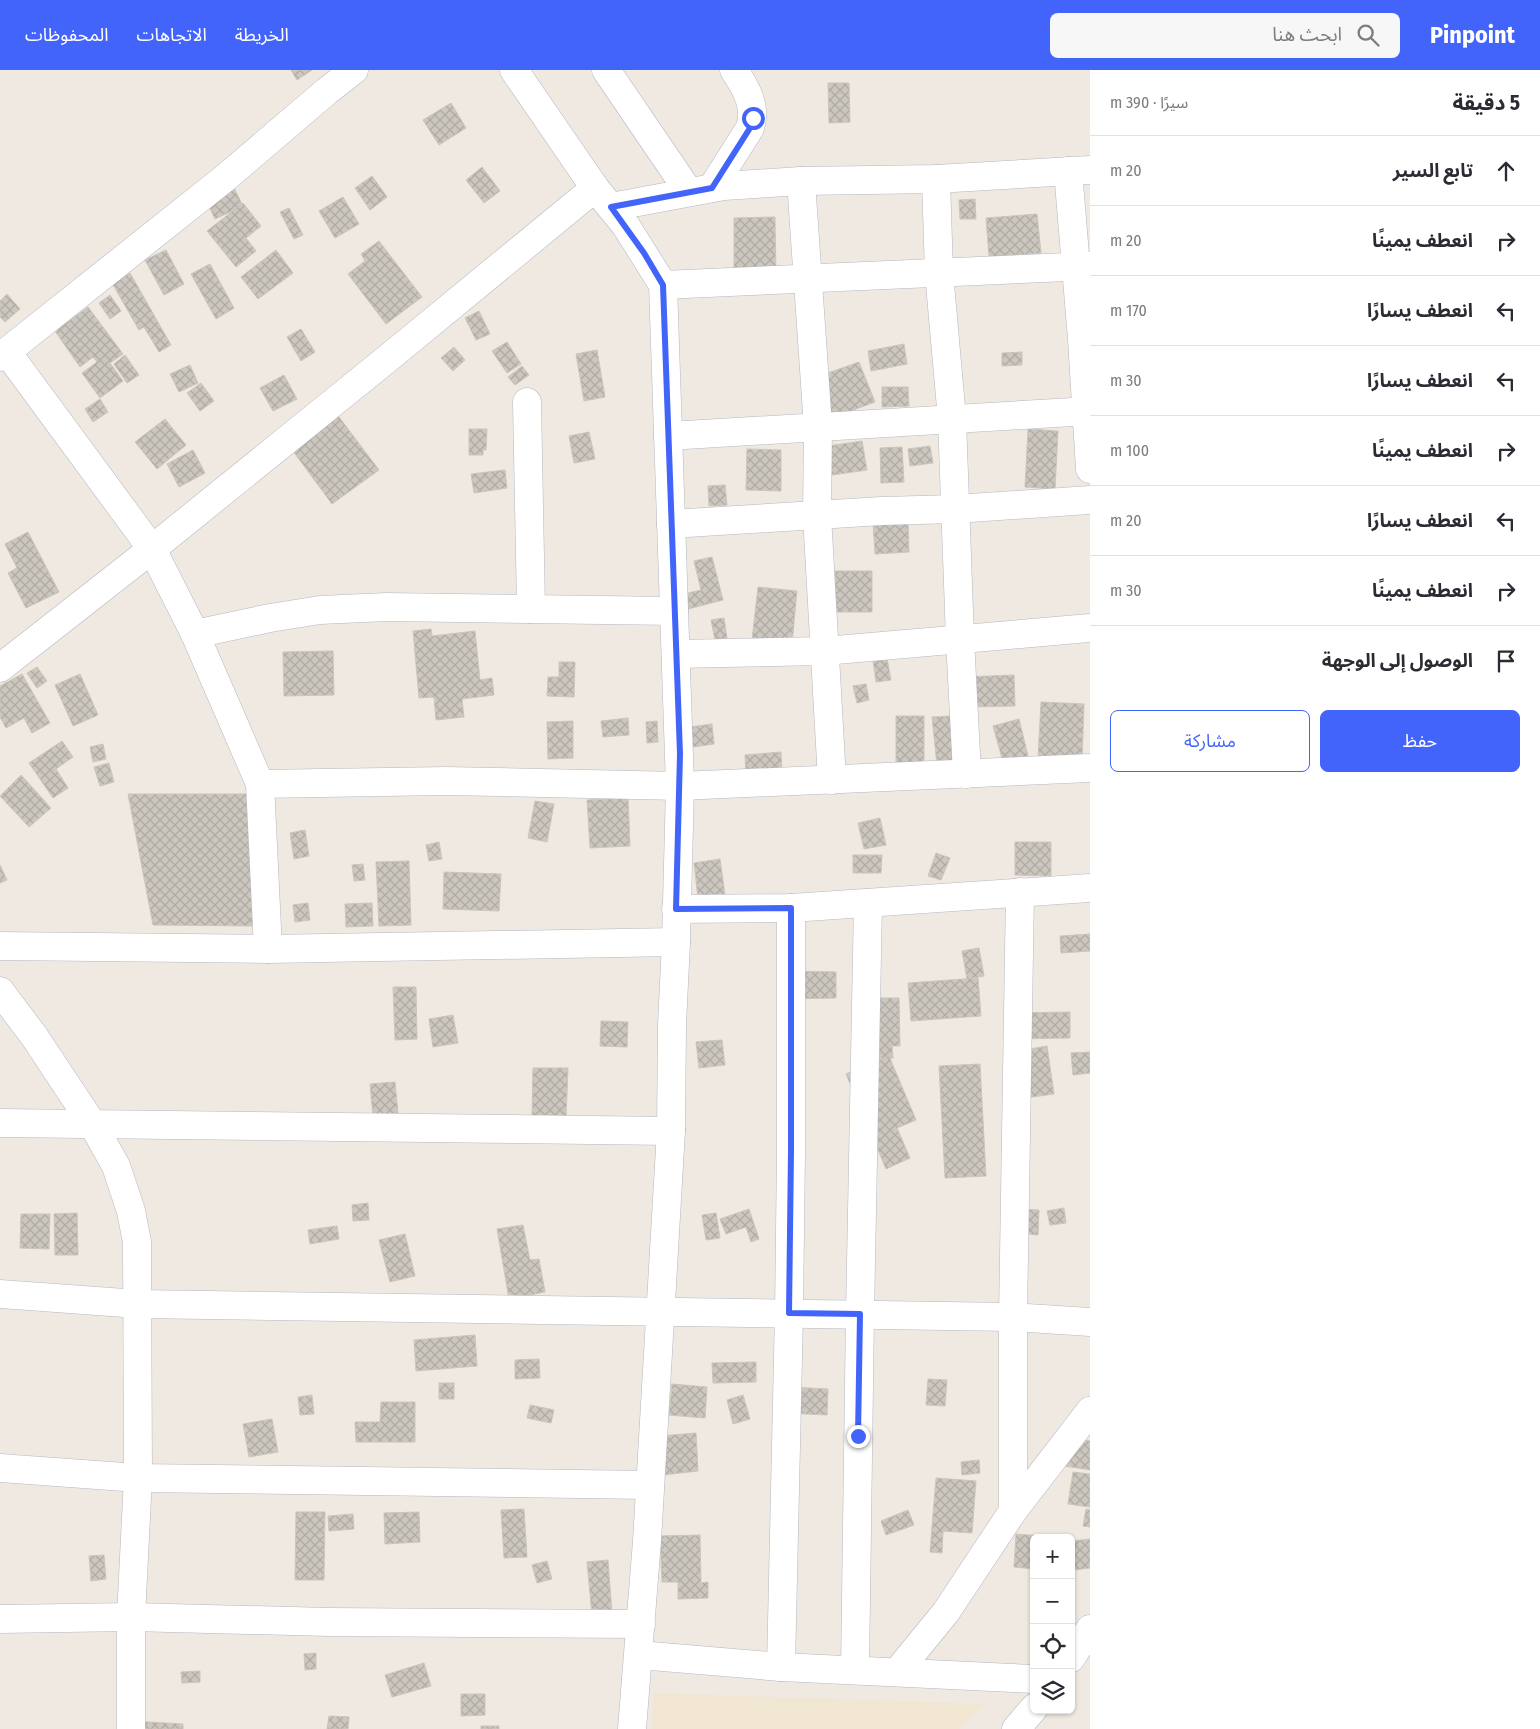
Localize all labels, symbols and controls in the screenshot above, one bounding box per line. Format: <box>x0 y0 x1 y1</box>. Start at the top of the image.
search box <box>1050 13 1400 58</box>
icon: search <box>1354 21 1382 49</box>
text: Pinpoint <box>1430 21 1515 49</box>
text: ابحث هنا <box>1272 23 1342 46</box>
text: المحفوظات <box>25 24 109 46</box>
text: الاتجاهات <box>137 24 207 46</box>
text: الخريطة <box>235 24 289 46</box>
text: 5 دقيقة <box>1452 90 1520 116</box>
text: سيرًا · 390 m <box>1110 93 1188 112</box>
route start <box>742 107 765 130</box>
icon: ahead <box>1492 157 1520 185</box>
text: تابع السير <box>1393 159 1473 182</box>
text: 20 m <box>1110 161 1141 180</box>
icon: right <box>1492 227 1520 255</box>
text: انعطف يمينًا <box>1372 229 1473 252</box>
text: 20 m <box>1110 231 1141 250</box>
icon: left <box>1492 297 1520 325</box>
text: انعطف يسارًا <box>1367 299 1473 322</box>
text: 170 m <box>1110 301 1147 320</box>
icon: left <box>1492 367 1520 395</box>
text: انعطف يسارًا <box>1367 369 1473 392</box>
text: 30 m <box>1110 371 1142 390</box>
icon: right <box>1492 437 1520 465</box>
text: انعطف يمينًا <box>1372 439 1473 462</box>
text: 100 m <box>1110 441 1149 460</box>
icon: left <box>1492 507 1520 535</box>
text: انعطف يسارًا <box>1367 509 1473 532</box>
text: 20 m <box>1110 511 1141 530</box>
icon: right <box>1492 577 1520 605</box>
text: انعطف يمينًا <box>1372 579 1473 602</box>
text: 30 m <box>1110 581 1142 600</box>
icon: arrive <box>1492 647 1520 675</box>
text: الوصول إلى الوجهة <box>1322 649 1473 672</box>
button: مشاركة <box>1110 710 1310 772</box>
button: حفظ <box>1320 710 1520 772</box>
route end <box>847 1425 870 1448</box>
map controls <box>1030 1534 1075 1714</box>
button: + <box>1030 1534 1075 1579</box>
button: − <box>1030 1579 1075 1624</box>
button: locate <box>1030 1624 1075 1669</box>
button: layers <box>1030 1669 1075 1714</box>

